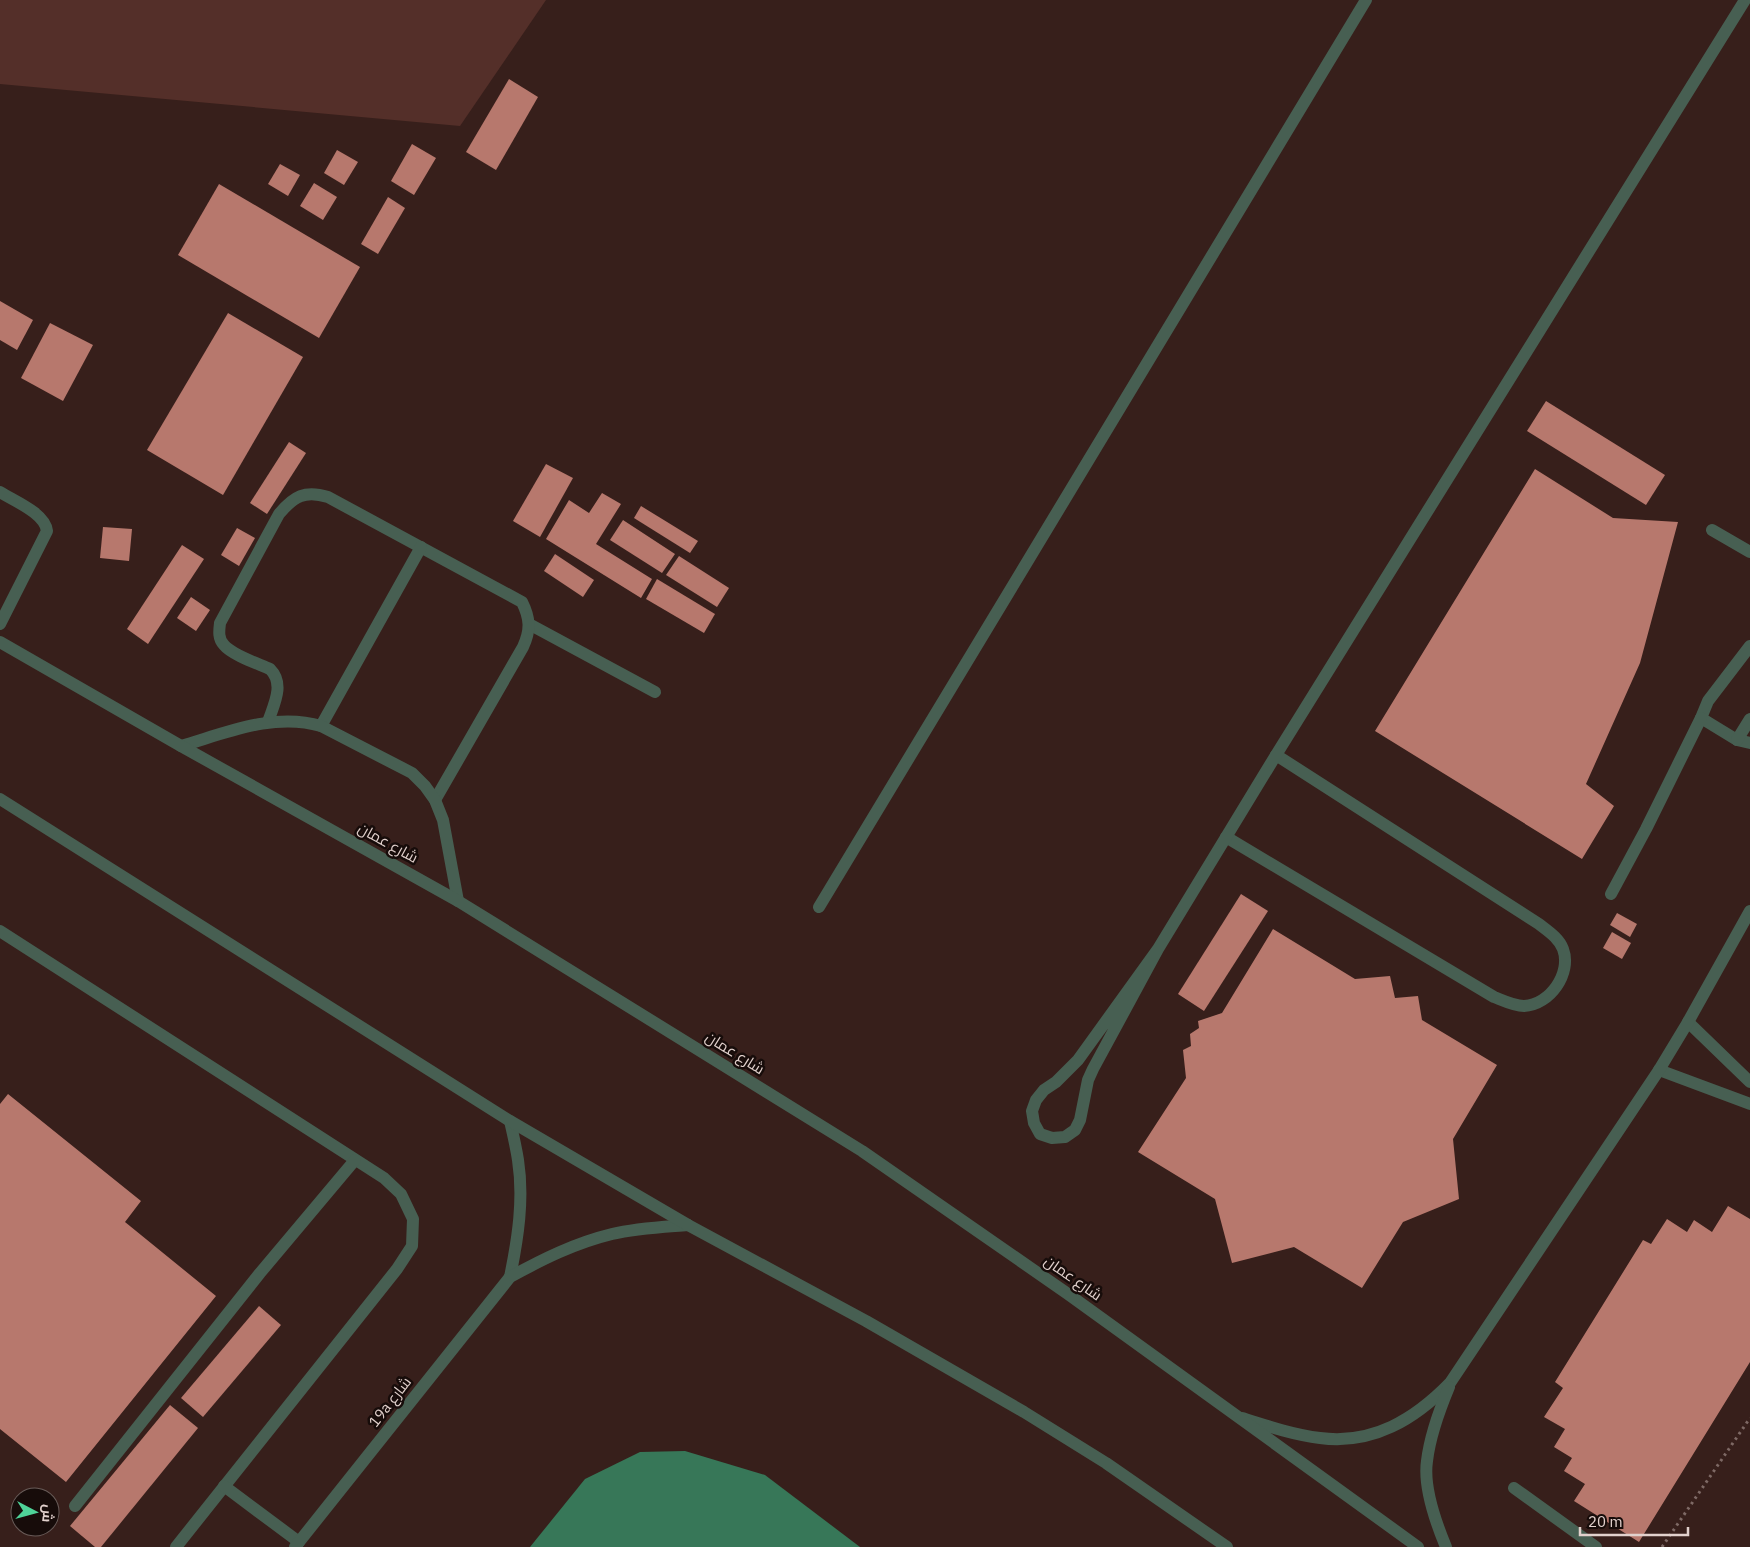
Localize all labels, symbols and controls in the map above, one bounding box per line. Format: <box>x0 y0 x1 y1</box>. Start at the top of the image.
street label: شارع عمان <box>354 818 422 869</box>
street label: شارع عمان <box>701 1027 768 1080</box>
street label: شارع عمان <box>1040 1251 1106 1306</box>
street label: 19a شارع <box>364 1373 417 1432</box>
north arrow <box>10 1487 60 1537</box>
text: ش <box>38 1503 58 1523</box>
scale bar <box>1580 1504 1688 1536</box>
text: 20 m <box>1588 1512 1623 1531</box>

